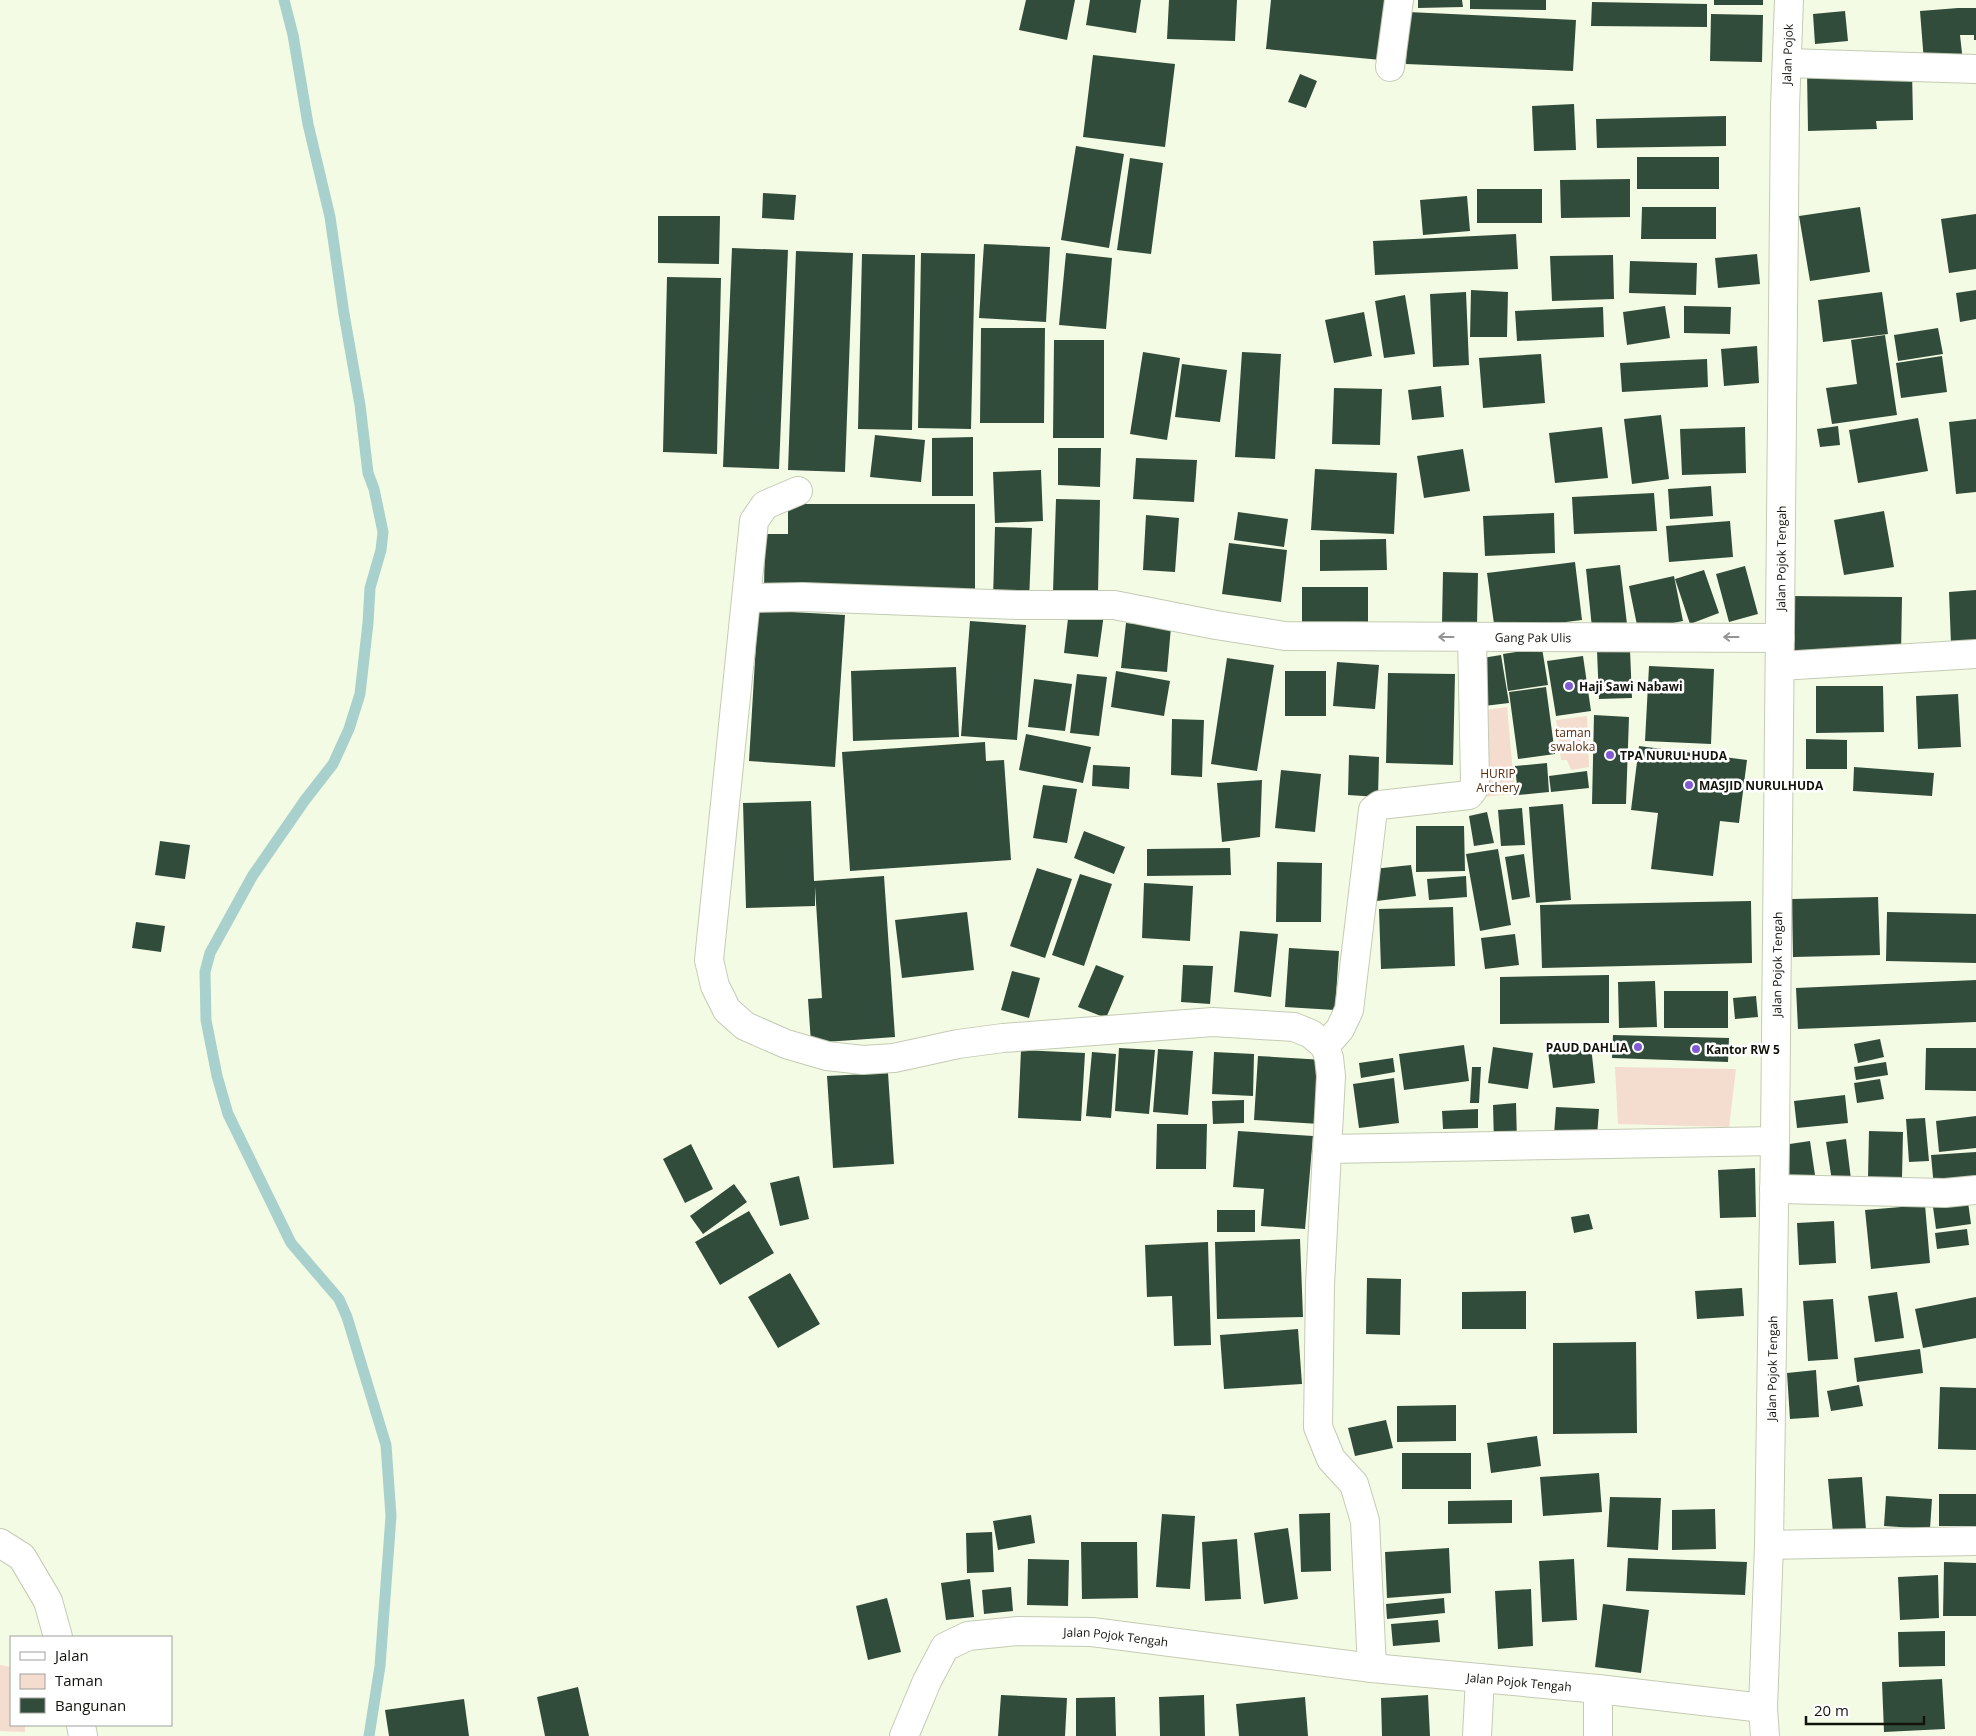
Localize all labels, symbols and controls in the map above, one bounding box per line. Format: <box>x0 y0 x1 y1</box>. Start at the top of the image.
street label: Jalan Pojok <box>1777 23 1797 86</box>
street label: Jalan Pojok Tengah <box>1772 505 1790 612</box>
street label: Gang Pak Ulis <box>1495 628 1571 646</box>
one-way arrow <box>1438 632 1454 642</box>
one-way arrow <box>1723 632 1740 642</box>
place label: Haji Sawi Nabawi <box>1579 678 1683 695</box>
marker: Haji Sawi Nabawi <box>1563 680 1575 692</box>
park label: taman swaloka <box>1551 724 1595 755</box>
place label: TPA NURUL HUDA <box>1620 747 1728 764</box>
marker: TPA NURUL HUDA <box>1604 749 1616 761</box>
park label: HURIP Archery <box>1476 765 1521 796</box>
place label: MASJID NURULHUDA <box>1699 777 1824 794</box>
marker: MASJID NURULHUDA <box>1683 779 1695 791</box>
street label: Jalan Pojok Tengah <box>1768 911 1786 1018</box>
place label: PAUD DAHLIA <box>1546 1039 1629 1056</box>
marker: PAUD DAHLIA <box>1632 1041 1644 1053</box>
place label: Kantor RW 5 <box>1706 1041 1780 1058</box>
marker: Kantor RW 5 <box>1690 1043 1702 1055</box>
street label: Jalan Pojok Tengah <box>1762 1315 1781 1422</box>
street label: Jalan Pojok Tengah <box>1062 1623 1169 1650</box>
legend <box>10 1636 172 1726</box>
text: Jalan <box>53 1645 89 1665</box>
street label: Jalan Pojok Tengah <box>1465 1668 1573 1695</box>
text: Taman <box>55 1670 103 1690</box>
scale bar <box>1806 1694 1924 1726</box>
text: Bangunan <box>55 1695 126 1715</box>
text: 20 m <box>1814 1700 1849 1720</box>

